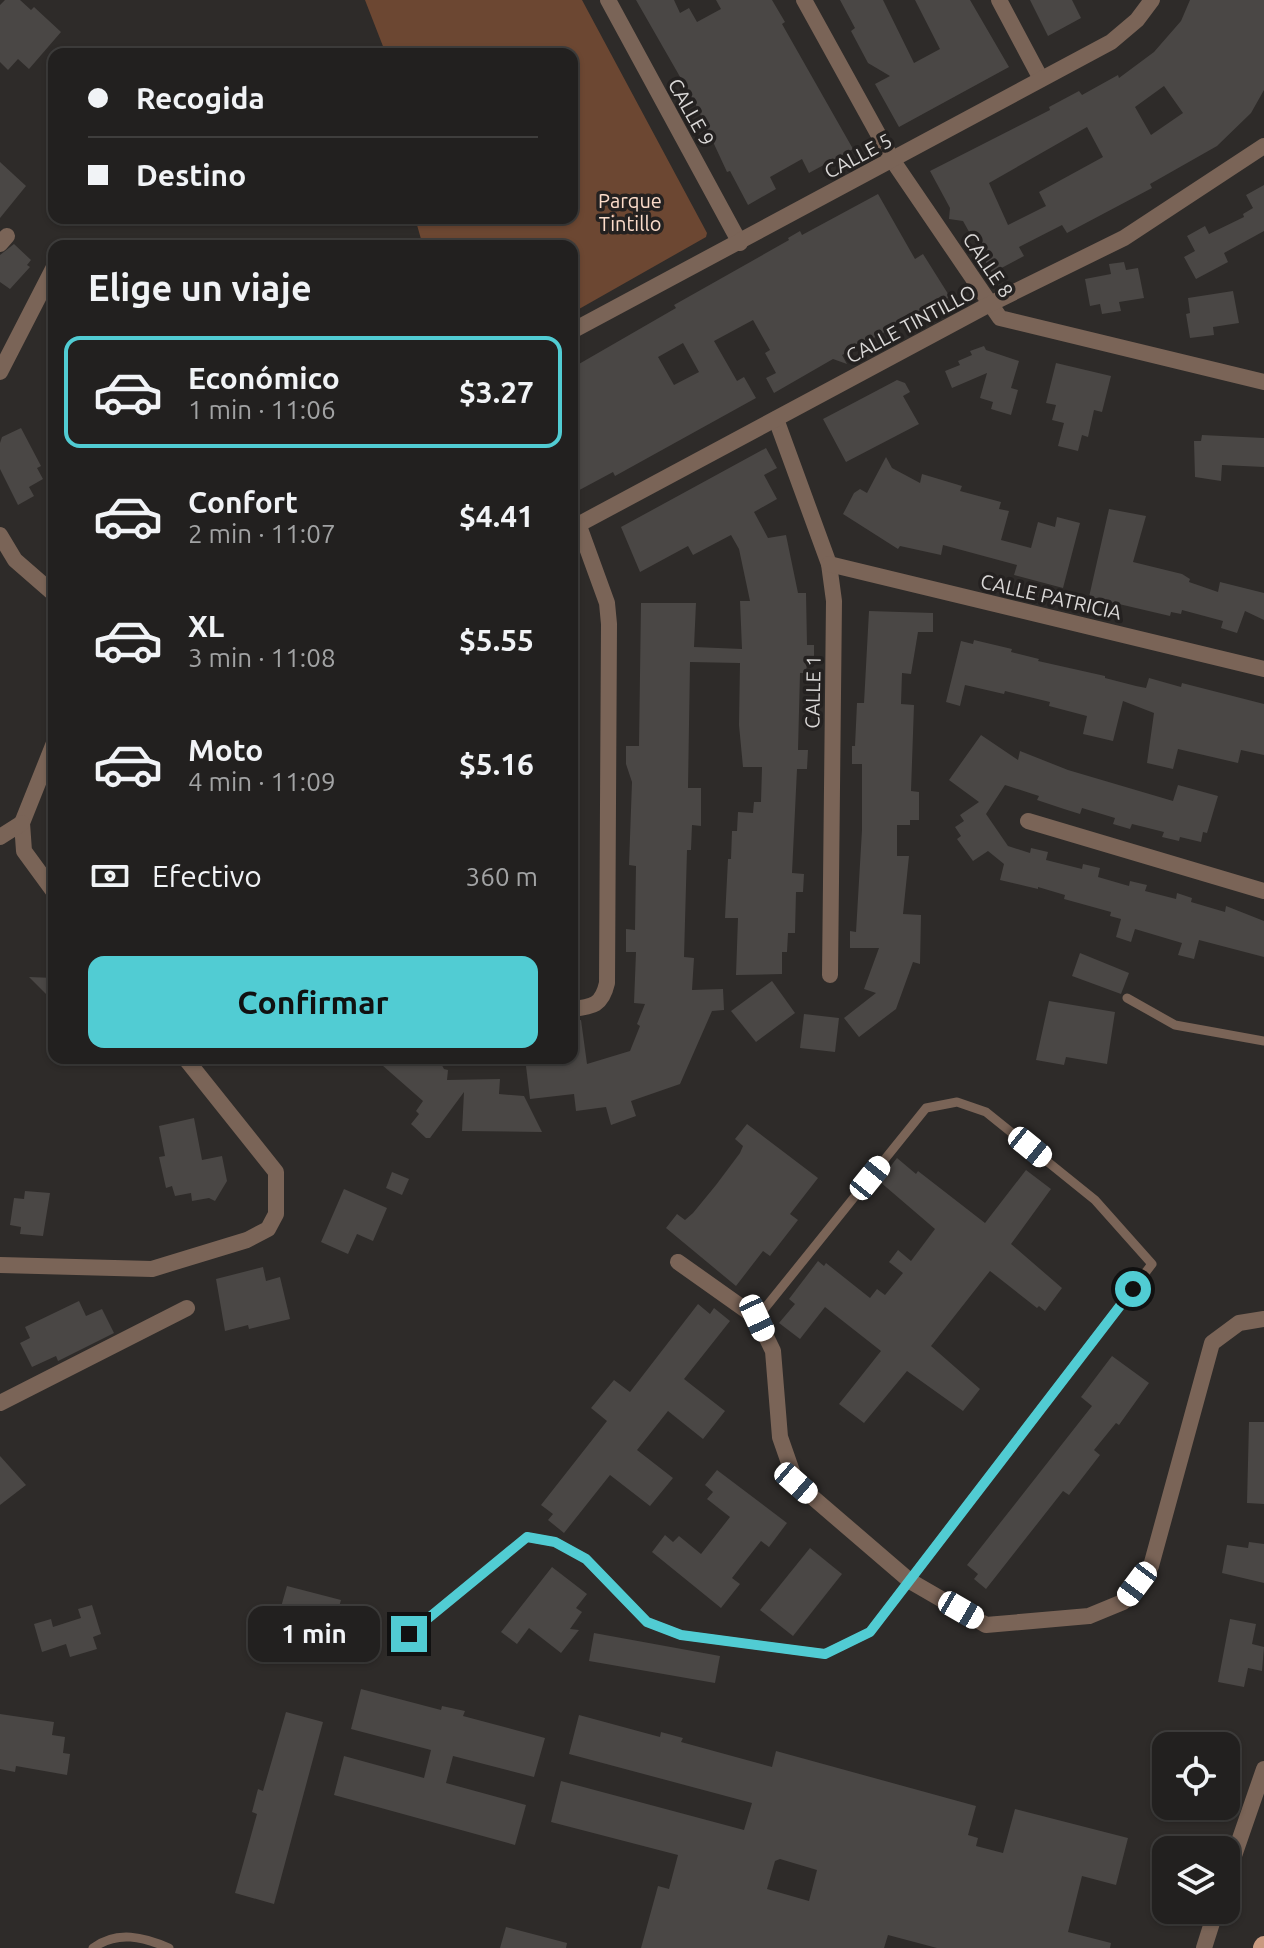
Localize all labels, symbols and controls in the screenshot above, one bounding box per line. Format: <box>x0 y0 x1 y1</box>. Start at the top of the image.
street label: CALLE 9 <box>664 74 719 149</box>
text: Recogida <box>136 81 265 115</box>
street label: CALLE 5 <box>820 128 895 183</box>
text: Destino <box>136 158 246 192</box>
park label: Parque Tintillo <box>598 189 662 235</box>
street label: CALLE 8 <box>958 228 1018 301</box>
text: Elige un viaje <box>88 267 312 308</box>
street label: CALLE TINTILLO <box>842 280 980 367</box>
icon: car <box>92 356 164 428</box>
text: Económico <box>188 361 340 395</box>
text: $3.27 <box>459 375 534 409</box>
text: 1 min · 11:06 <box>188 395 336 424</box>
icon: car <box>92 480 164 552</box>
text: Confort <box>188 485 298 519</box>
text: $4.41 <box>459 499 534 533</box>
text: 2 min · 11:07 <box>188 519 336 548</box>
street label: CALLE PATRICIA <box>978 569 1124 624</box>
icon: car <box>92 604 164 676</box>
text: XL <box>188 609 224 643</box>
text: $5.55 <box>459 623 534 657</box>
text: 3 min · 11:08 <box>188 643 336 672</box>
street label: CALLE 1 <box>800 655 825 729</box>
icon: car <box>92 728 164 800</box>
text: Moto <box>188 733 263 767</box>
text: $5.16 <box>459 747 534 781</box>
text: 4 min · 11:09 <box>188 767 336 796</box>
icon: cash <box>88 854 132 898</box>
text: Efectivo <box>152 859 262 893</box>
text: 360 m <box>466 862 538 891</box>
button: Confirmar <box>88 956 538 1048</box>
car <box>1004 1123 1056 1171</box>
car <box>846 1152 894 1204</box>
route start <box>1115 1271 1151 1307</box>
car <box>736 1291 778 1345</box>
car <box>770 1458 822 1508</box>
car <box>1113 1558 1161 1610</box>
car <box>934 1588 988 1632</box>
callout: 1 min <box>249 1606 381 1662</box>
route end <box>391 1616 427 1652</box>
text: 1 min <box>281 1619 347 1648</box>
map controls <box>1152 1732 1240 1924</box>
button: locate <box>1152 1732 1240 1820</box>
button: layers <box>1152 1836 1240 1924</box>

